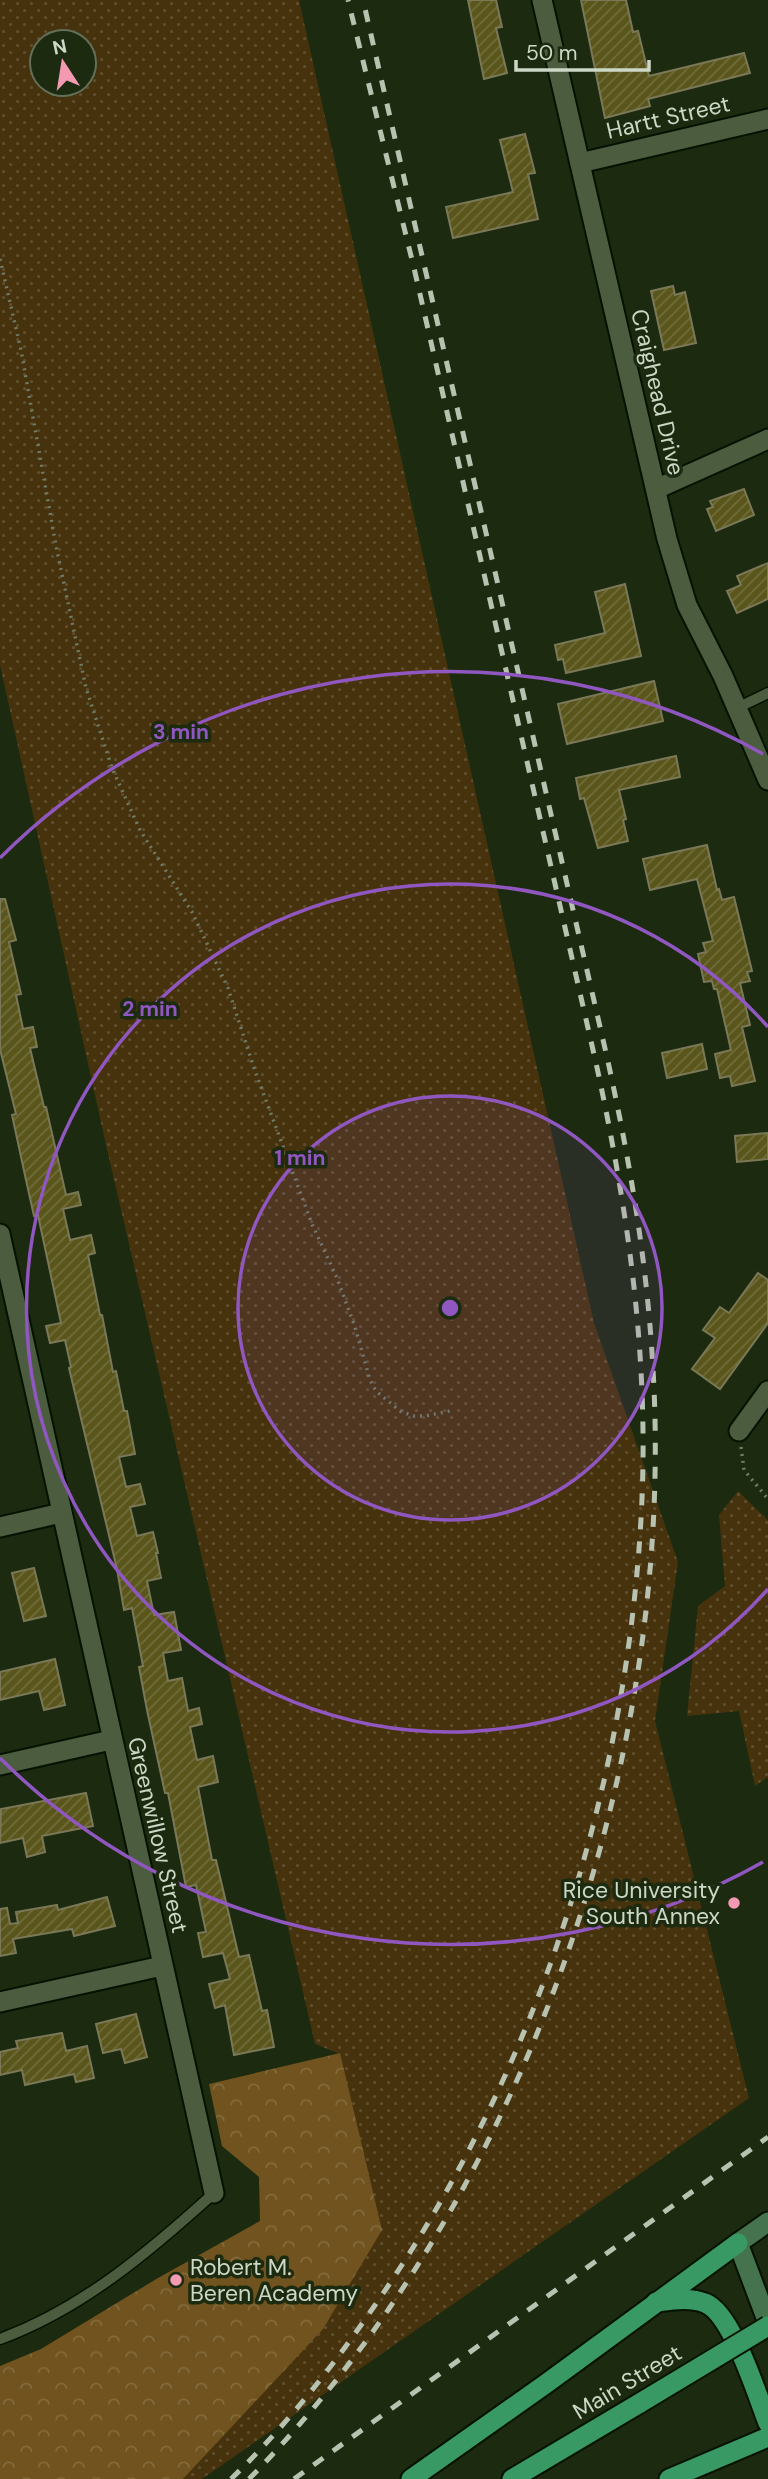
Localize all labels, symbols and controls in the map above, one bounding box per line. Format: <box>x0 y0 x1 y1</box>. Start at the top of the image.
north arrow <box>28 28 98 98</box>
scale bar <box>516 28 649 72</box>
text: N <box>50 33 69 61</box>
text: 50 m <box>526 39 577 67</box>
street label: Hartt Street <box>603 88 733 146</box>
street label: Craighead Drive <box>624 306 692 478</box>
text: 3 min <box>153 718 209 746</box>
text: 2 min <box>122 995 178 1023</box>
text: 1 min <box>274 1144 326 1172</box>
centre of rings <box>438 1296 462 1320</box>
street label: Greenwillow Street <box>121 1734 195 1936</box>
place label: Rice University South Annex <box>563 1875 720 1931</box>
marker: Rice University South Annex <box>726 1895 742 1911</box>
place label: Robert M. Beren Academy <box>190 2252 358 2308</box>
marker: Robert M. Beren Academy <box>168 2272 184 2288</box>
street label: Main Street <box>567 2338 687 2426</box>

